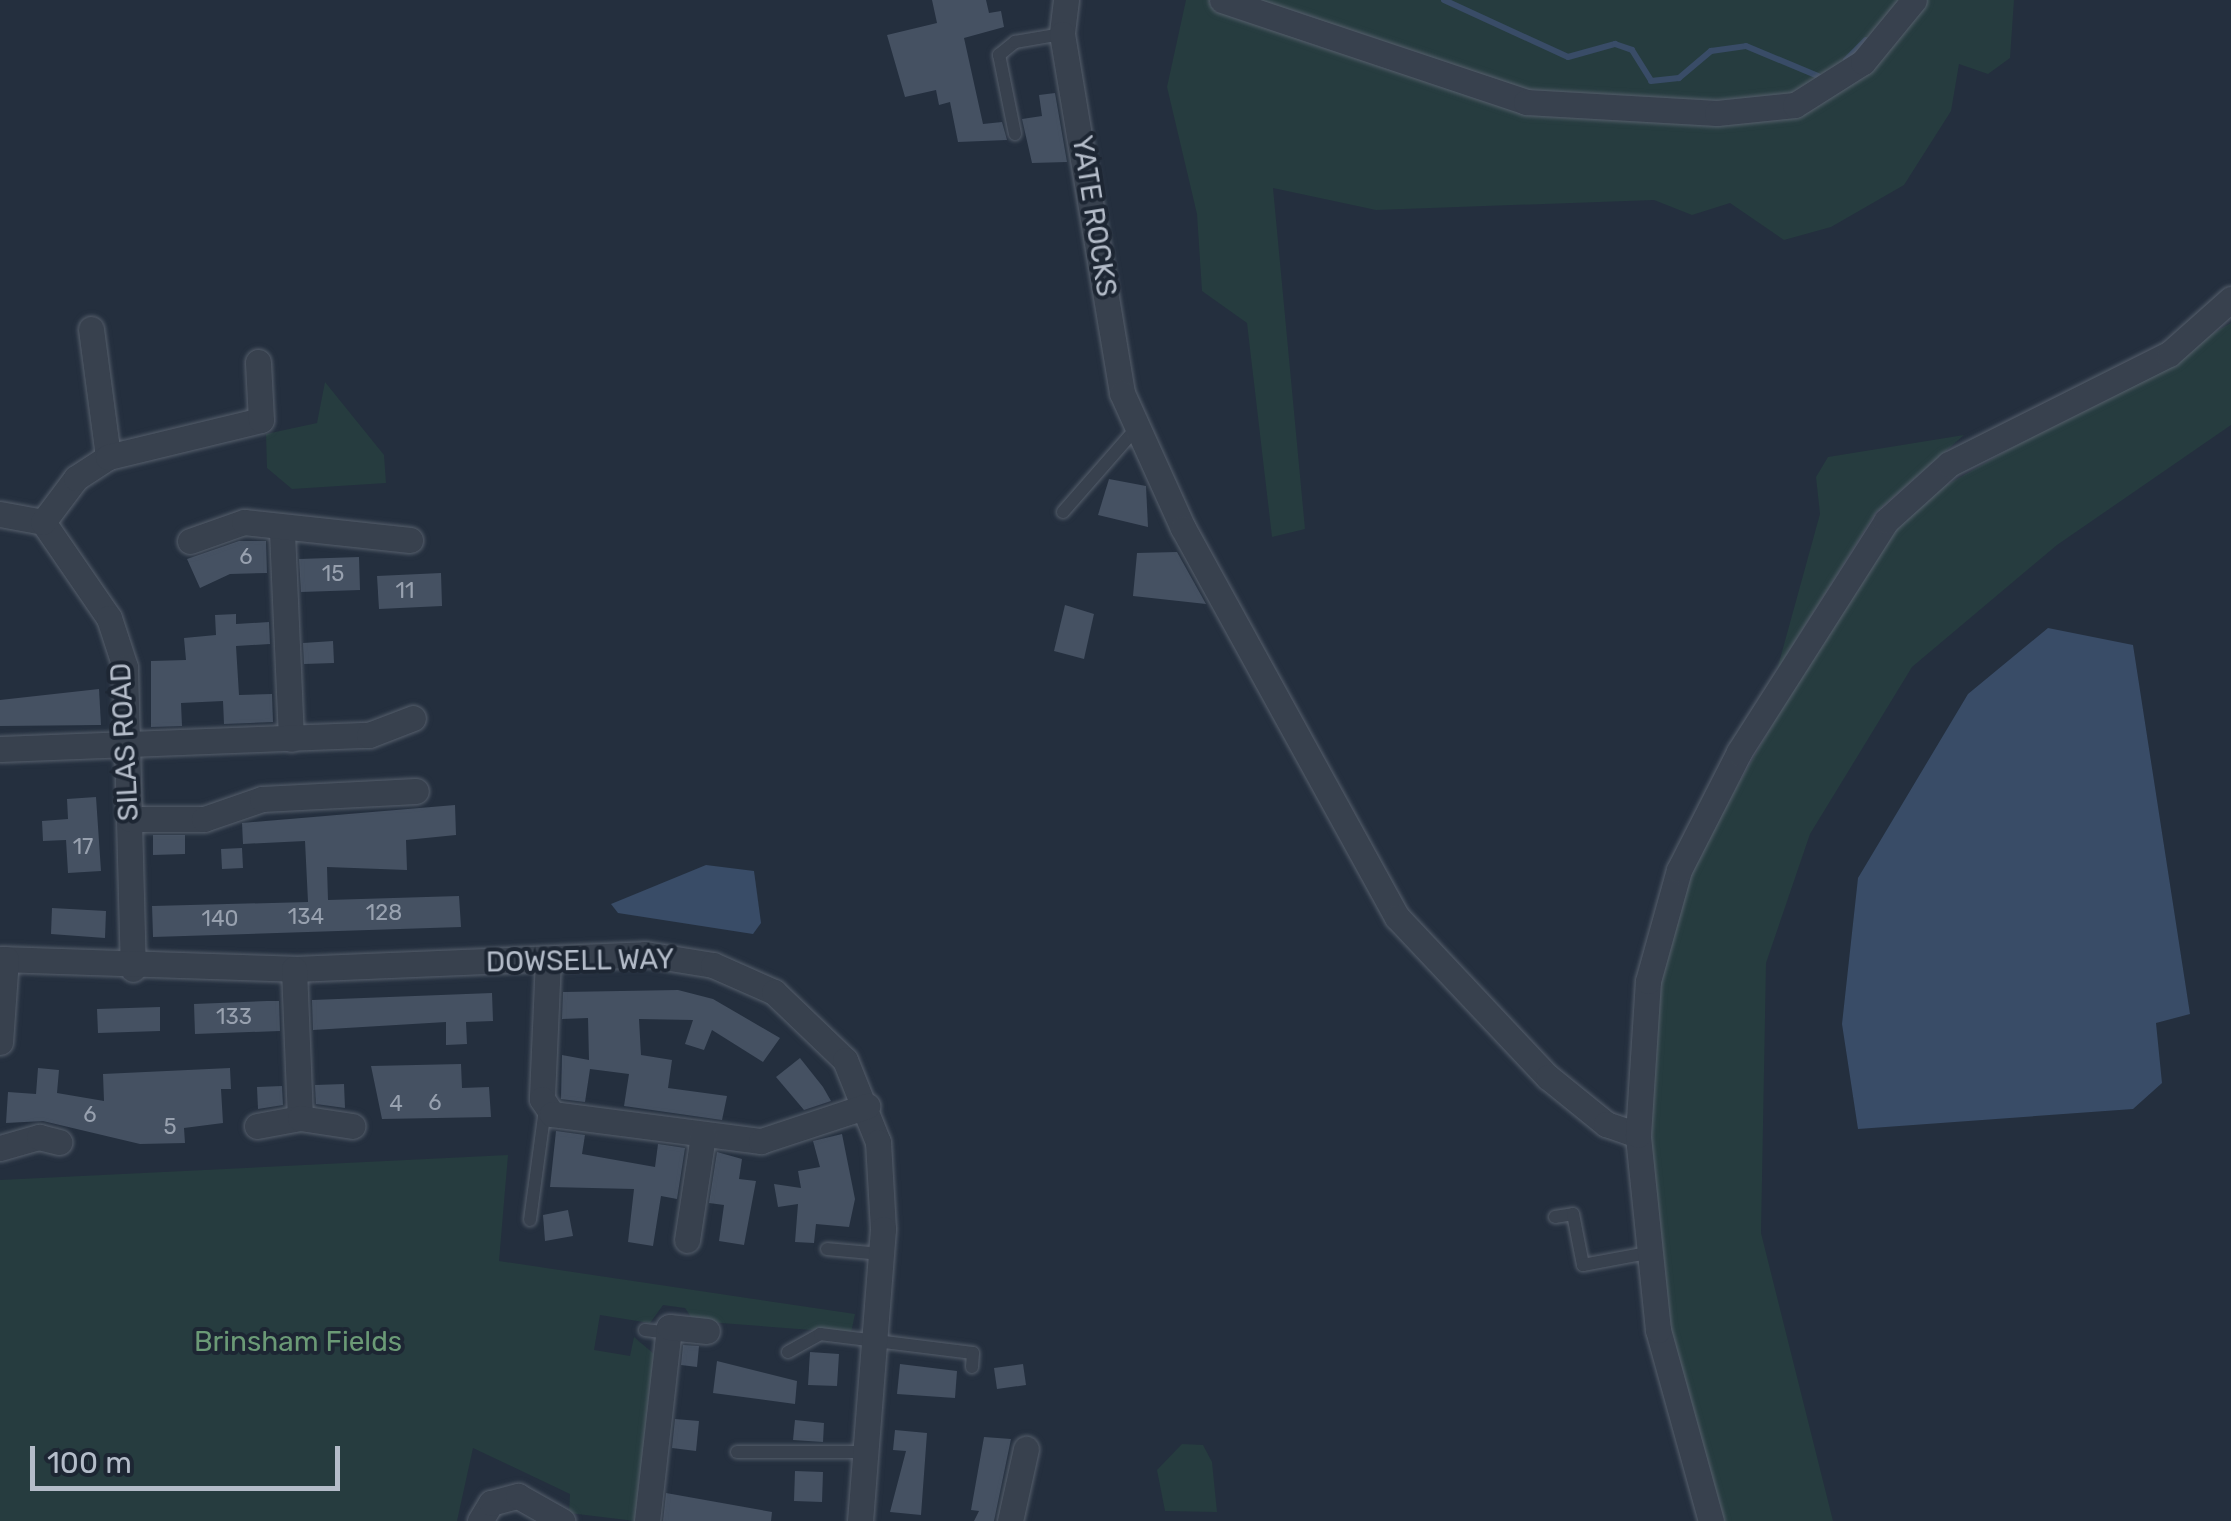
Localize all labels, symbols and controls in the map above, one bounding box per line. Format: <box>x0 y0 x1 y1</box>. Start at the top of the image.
street label: YATE ROCKS <box>1065 133 1123 299</box>
house number: 6 <box>239 544 253 570</box>
house number: 15 <box>322 561 344 587</box>
house number: 11 <box>396 578 414 604</box>
street label: SILAS ROAD <box>104 662 146 822</box>
house number: 17 <box>73 834 93 860</box>
house number: 128 <box>366 900 402 926</box>
house number: 134 <box>288 904 324 930</box>
house number: 140 <box>201 906 239 932</box>
street label: DOWSELL WAY <box>485 943 675 979</box>
house number: 133 <box>216 1004 252 1030</box>
house number: 6 <box>428 1090 442 1116</box>
house number: 4 <box>389 1091 403 1117</box>
house number: 6 <box>83 1102 97 1128</box>
house number: 5 <box>163 1114 177 1140</box>
park label: Brinsham Fields <box>194 1325 402 1359</box>
scale bar <box>35 1426 345 1488</box>
text: 100 m <box>47 1445 132 1481</box>

